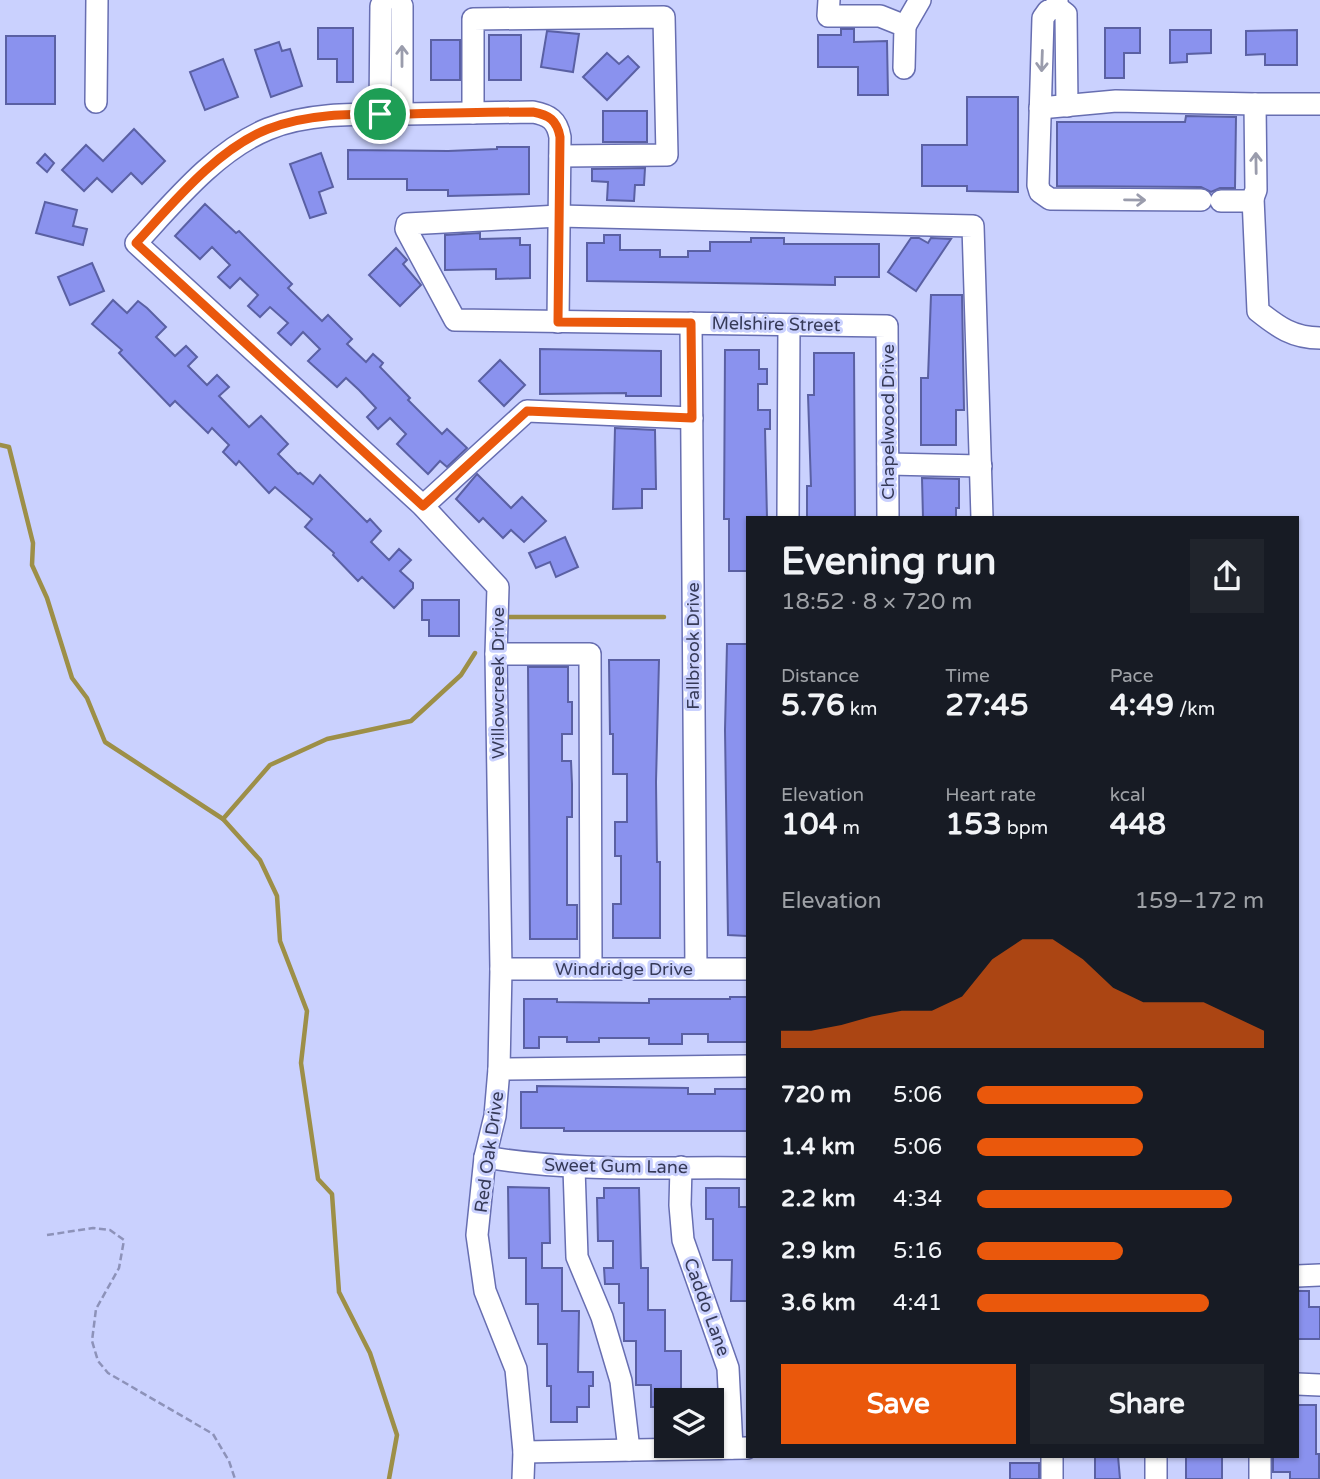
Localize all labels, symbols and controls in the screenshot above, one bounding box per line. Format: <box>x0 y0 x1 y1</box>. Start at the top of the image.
one-way arrow <box>395 45 409 68</box>
one-way arrow <box>1035 50 1048 73</box>
pin <box>350 84 410 144</box>
icon: arrive <box>361 95 399 133</box>
one-way arrow <box>1249 152 1263 175</box>
one-way arrow <box>1123 193 1146 206</box>
street label: Melshire Street <box>711 312 841 336</box>
street label: Chapelwood Drive <box>877 344 899 500</box>
text: Evening run <box>781 539 996 585</box>
button: share <box>1190 539 1264 613</box>
street label: Fallbrook Drive <box>682 582 704 710</box>
text: 18:52 · 8 × 720 m <box>781 588 972 616</box>
street label: Willowcreek Drive <box>487 607 509 759</box>
text: Distance <box>781 665 859 687</box>
text: Time <box>945 665 990 687</box>
text: Pace <box>1110 665 1153 687</box>
text: 5.76 <box>781 687 845 724</box>
text: 27:45 <box>945 687 1029 724</box>
text: 4:49 <box>1110 687 1174 724</box>
text: km <box>845 698 877 720</box>
text: /km <box>1174 698 1215 720</box>
text: Elevation <box>781 784 864 806</box>
text: Heart rate <box>945 784 1036 806</box>
text: kcal <box>1110 784 1145 806</box>
text: 104 <box>781 806 838 843</box>
text: 153 <box>945 806 1002 843</box>
text: 448 <box>1110 806 1166 843</box>
text: m <box>838 817 860 839</box>
text: bpm <box>1002 817 1048 839</box>
text: Elevation <box>781 887 882 915</box>
text: 159–172 m <box>1135 887 1264 915</box>
street label: Windridge Drive <box>555 958 693 980</box>
text: 720 m <box>781 1081 851 1109</box>
text: 5:06 <box>893 1081 942 1109</box>
street label: Red Oak Drive <box>470 1090 508 1214</box>
text: 1.4 km <box>781 1133 855 1161</box>
text: 5:06 <box>893 1133 942 1161</box>
street label: Sweet Gum Lane <box>544 1154 688 1178</box>
text: 2.2 km <box>781 1185 856 1213</box>
text: 4:34 <box>893 1185 942 1213</box>
text: 2.9 km <box>781 1237 856 1265</box>
text: 5:16 <box>893 1237 942 1265</box>
street label: Caddo Lane <box>679 1255 735 1359</box>
text: 3.6 km <box>781 1289 856 1317</box>
text: 4:41 <box>893 1289 942 1317</box>
button: Save <box>781 1364 1016 1444</box>
button: Share <box>1030 1364 1264 1444</box>
map controls <box>654 1388 724 1458</box>
button: layers <box>654 1388 724 1458</box>

